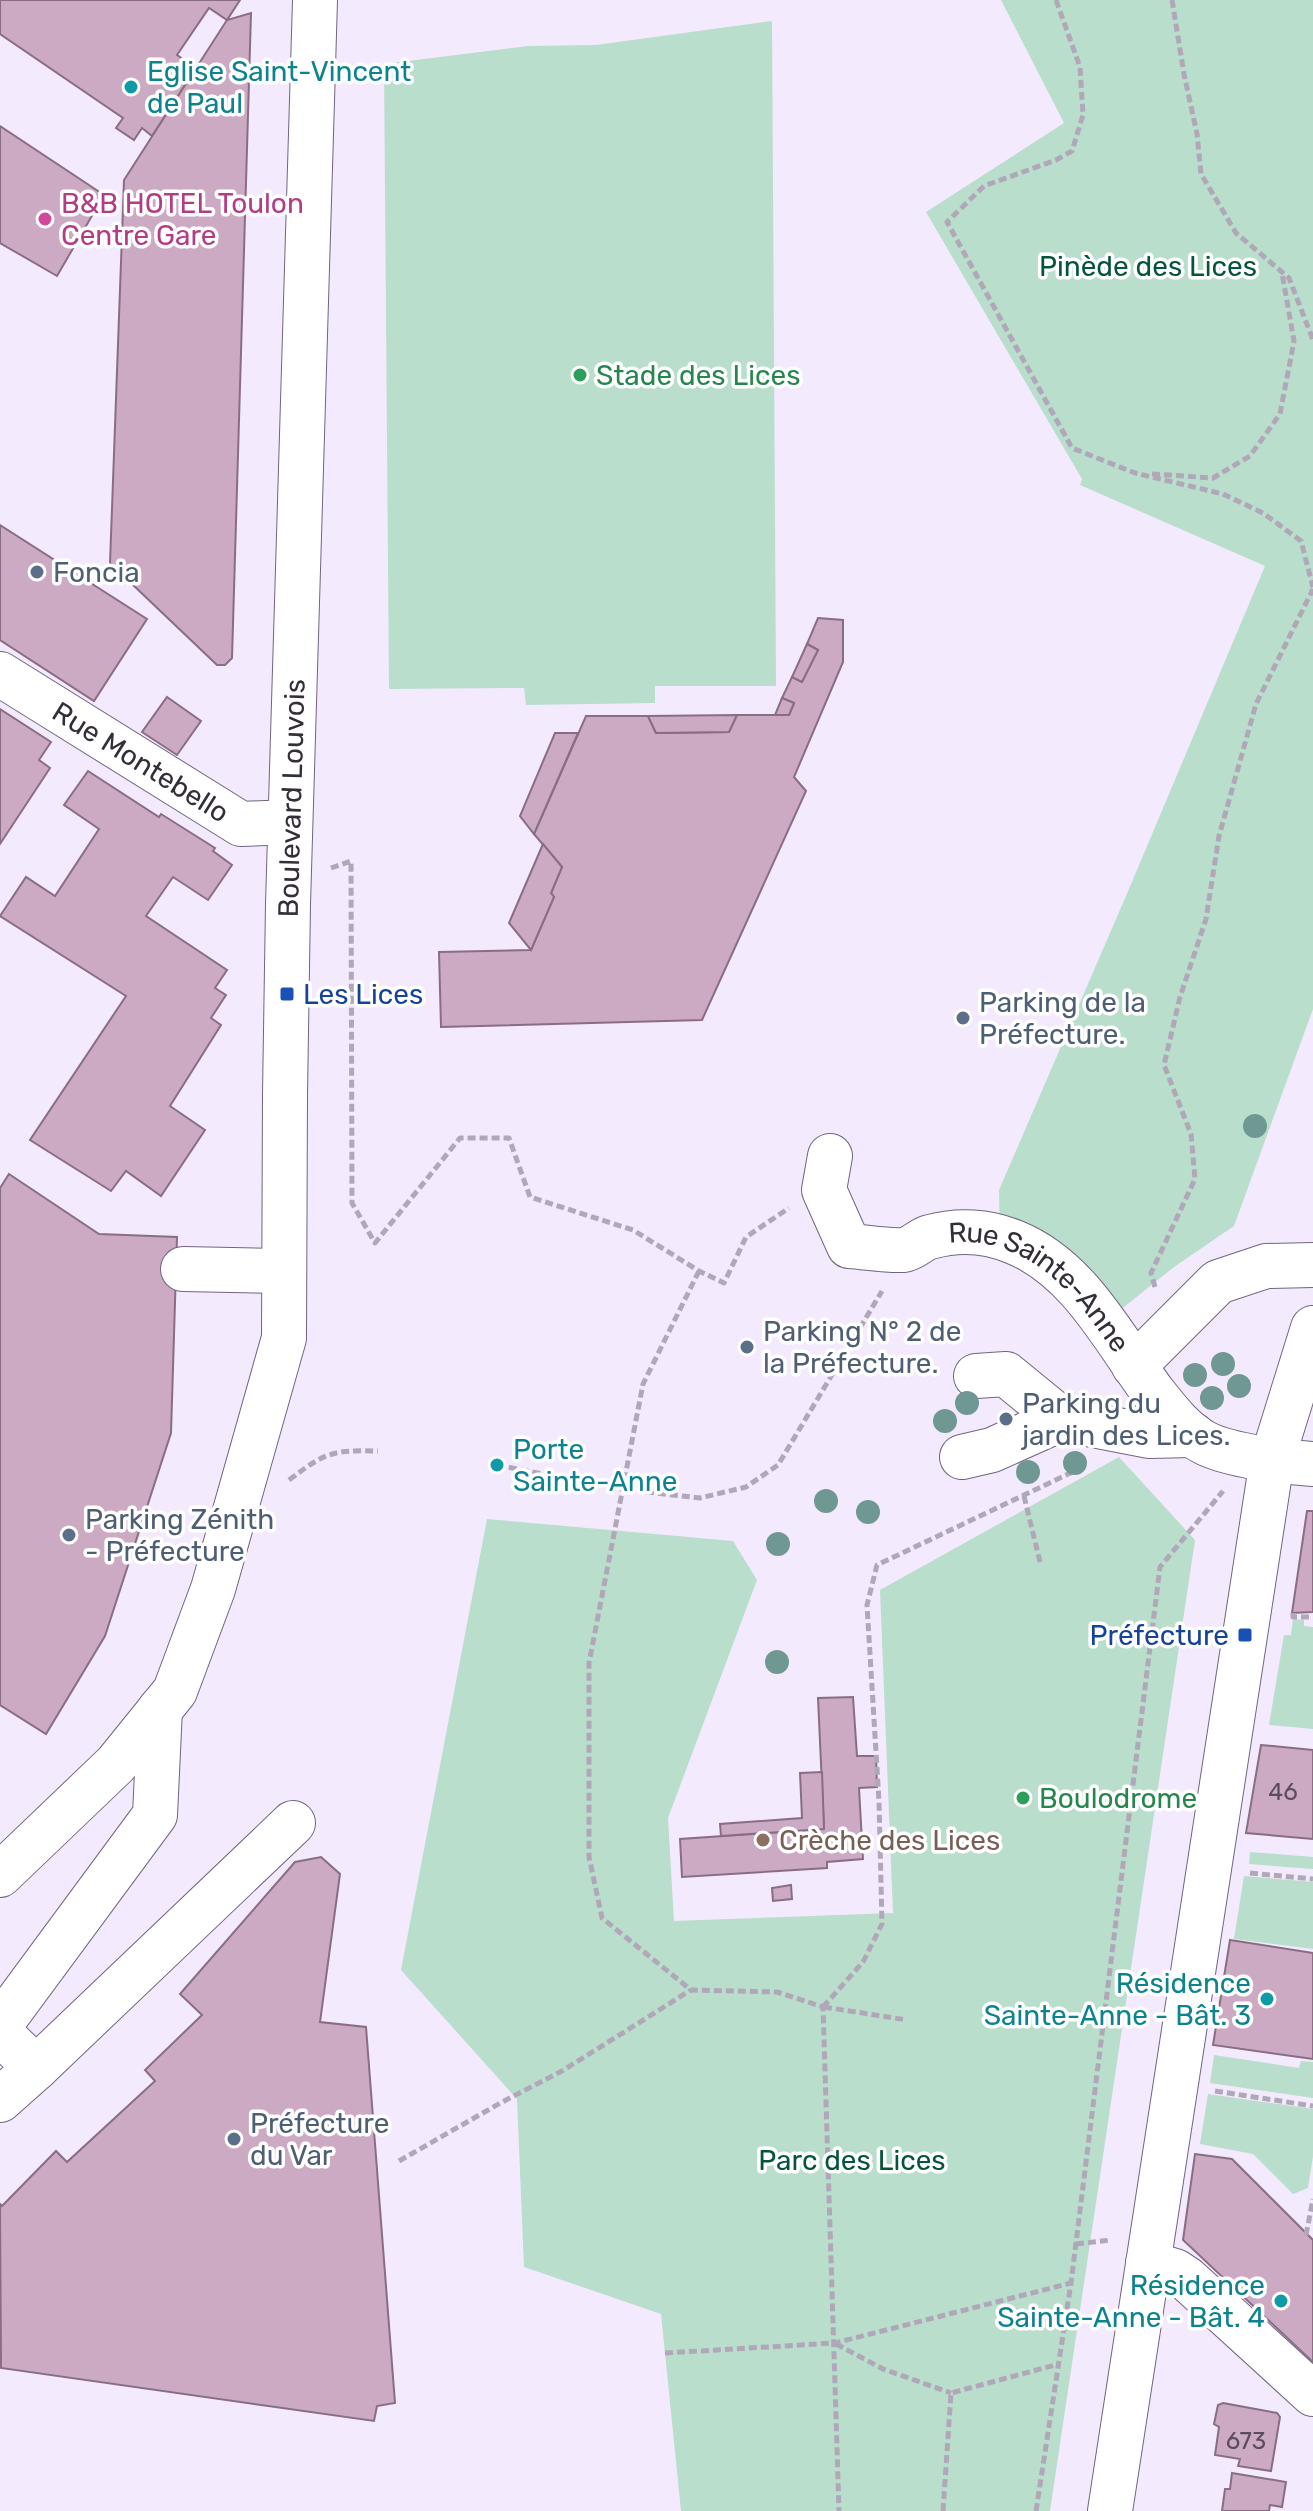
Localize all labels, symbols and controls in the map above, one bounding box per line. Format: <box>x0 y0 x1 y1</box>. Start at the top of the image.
place label: Eglise Saint-Vincent de Paul <box>147 55 411 120</box>
marker: Eglise Saint-Vincent de Paul <box>122 78 140 96</box>
place label: B&B HOTEL Toulon Centre Gare <box>61 187 304 252</box>
marker: B&B HOTEL Toulon Centre Gare <box>36 210 54 228</box>
park label: Pinède des Lices <box>1039 250 1257 283</box>
place label: Stade des Lices <box>596 359 800 392</box>
marker: Stade des Lices <box>571 366 589 384</box>
place label: Foncia <box>53 556 140 589</box>
marker: Foncia <box>28 563 46 581</box>
street label: Boulevard Louvois <box>271 678 311 918</box>
street label: Rue Montebello <box>47 694 235 829</box>
place label: Les Lices <box>303 978 423 1011</box>
marker: Les Lices <box>278 985 296 1003</box>
place label: Parking de la Préfecture. <box>979 986 1146 1051</box>
marker: Parking de la Préfecture. <box>954 1009 972 1027</box>
street label: Rue Sainte-Anne <box>947 1215 1137 1358</box>
place label: Parking N° 2 de la Préfecture. <box>763 1315 961 1380</box>
marker: Parking N° 2 de la Préfecture. <box>738 1338 756 1356</box>
place label: Parking du jardin des Lices. <box>1021 1387 1231 1452</box>
marker: Parking du jardin des Lices. <box>997 1410 1015 1428</box>
place label: Porte Sainte-Anne <box>513 1433 677 1498</box>
marker: Porte Sainte-Anne <box>488 1456 506 1474</box>
place label: Parking Zénith - Préfecture <box>85 1503 274 1568</box>
marker: Parking Zénith - Préfecture <box>60 1526 78 1544</box>
place label: Préfecture <box>1090 1619 1229 1652</box>
marker: Préfecture <box>1236 1626 1254 1644</box>
house number: 46 <box>1268 1778 1298 1806</box>
place label: Boulodrome <box>1039 1782 1197 1815</box>
marker: Boulodrome <box>1014 1789 1032 1807</box>
place label: Crèche des Lices <box>779 1824 1000 1857</box>
marker: Crèche des Lices <box>754 1831 772 1849</box>
place label: Résidence Sainte-Anne - Bât. 3 <box>984 1967 1251 2032</box>
marker: Résidence Sainte-Anne - Bât. 3 <box>1258 1990 1276 2008</box>
place label: Préfecture du Var <box>250 2107 389 2172</box>
marker: Préfecture du Var <box>225 2130 243 2148</box>
park label: Parc des Lices <box>758 2144 946 2177</box>
place label: Résidence Sainte-Anne - Bât. 4 <box>997 2269 1265 2334</box>
marker: Résidence Sainte-Anne - Bât. 4 <box>1272 2292 1290 2310</box>
house number: 673 <box>1226 2427 1266 2455</box>

